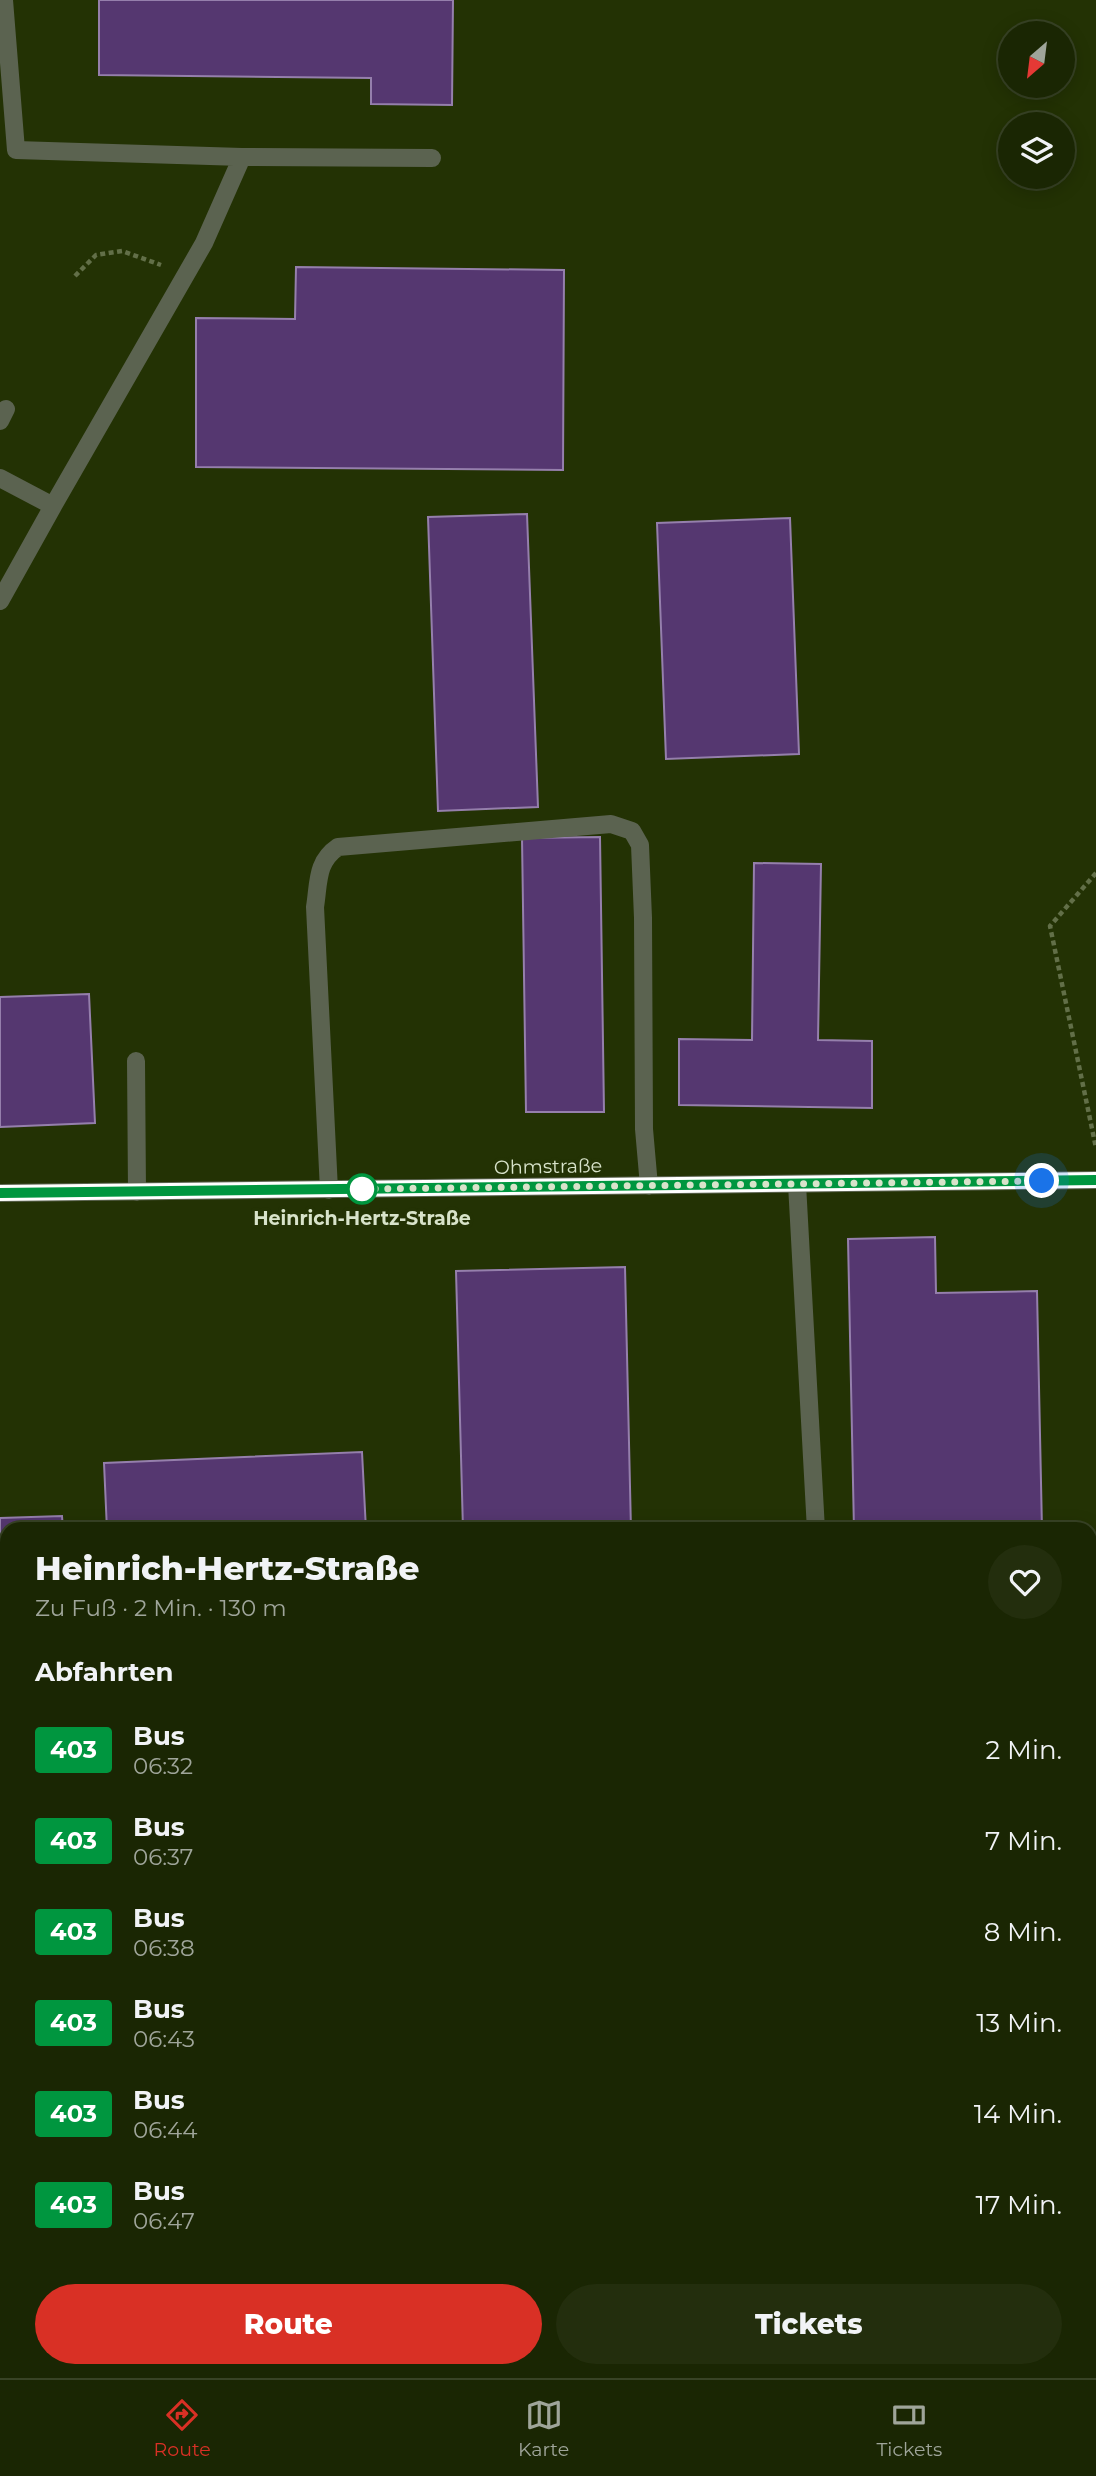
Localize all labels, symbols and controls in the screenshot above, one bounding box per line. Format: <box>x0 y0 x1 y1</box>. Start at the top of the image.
north arrow <box>998 21 1074 98</box>
map controls <box>998 21 1075 189</box>
button: layers <box>998 112 1075 189</box>
street label: Ohmstraße <box>494 1154 602 1179</box>
your location <box>1024 1163 1059 1198</box>
marker: Heinrich-Hertz-Straße <box>347 1174 377 1204</box>
place label: Heinrich-Hertz-Straße <box>253 1207 471 1230</box>
button: heart <box>988 1545 1062 1619</box>
text: Heinrich-Hertz-Straße <box>35 1548 419 1588</box>
text: Zu Fuß · 2 Min. · 130 m <box>35 1594 287 1622</box>
text: Abfahrten <box>35 1656 174 1688</box>
text: Bus <box>133 1720 185 1752</box>
text: 2 Min. <box>986 1734 1062 1766</box>
text: 403 <box>50 1735 97 1764</box>
text: 06:32 <box>133 1752 193 1780</box>
text: Bus <box>133 1811 185 1843</box>
text: 7 Min. <box>985 1825 1062 1857</box>
text: 403 <box>50 1826 97 1855</box>
text: 06:37 <box>133 1843 193 1871</box>
text: Bus <box>133 1902 185 1934</box>
text: 8 Min. <box>984 1916 1062 1948</box>
text: 403 <box>50 1917 97 1946</box>
text: 06:38 <box>133 1934 195 1962</box>
text: Bus <box>133 1993 185 2025</box>
text: 13 Min. <box>976 2007 1062 2039</box>
text: 403 <box>50 2008 97 2037</box>
text: 06:43 <box>133 2025 195 2053</box>
text: Bus <box>133 2084 185 2116</box>
text: 14 Min. <box>974 2098 1062 2130</box>
text: 403 <box>50 2099 97 2128</box>
text: 06:44 <box>133 2116 198 2144</box>
text: Bus <box>133 2175 185 2207</box>
text: 17 Min. <box>976 2189 1062 2221</box>
text: 403 <box>50 2190 97 2219</box>
text: 06:47 <box>133 2207 195 2235</box>
button: Route <box>35 2284 542 2364</box>
button: Tickets <box>556 2284 1062 2364</box>
tab: Route <box>154 2396 211 2461</box>
tab: Karte <box>518 2396 569 2461</box>
tab: Tickets <box>876 2396 942 2461</box>

